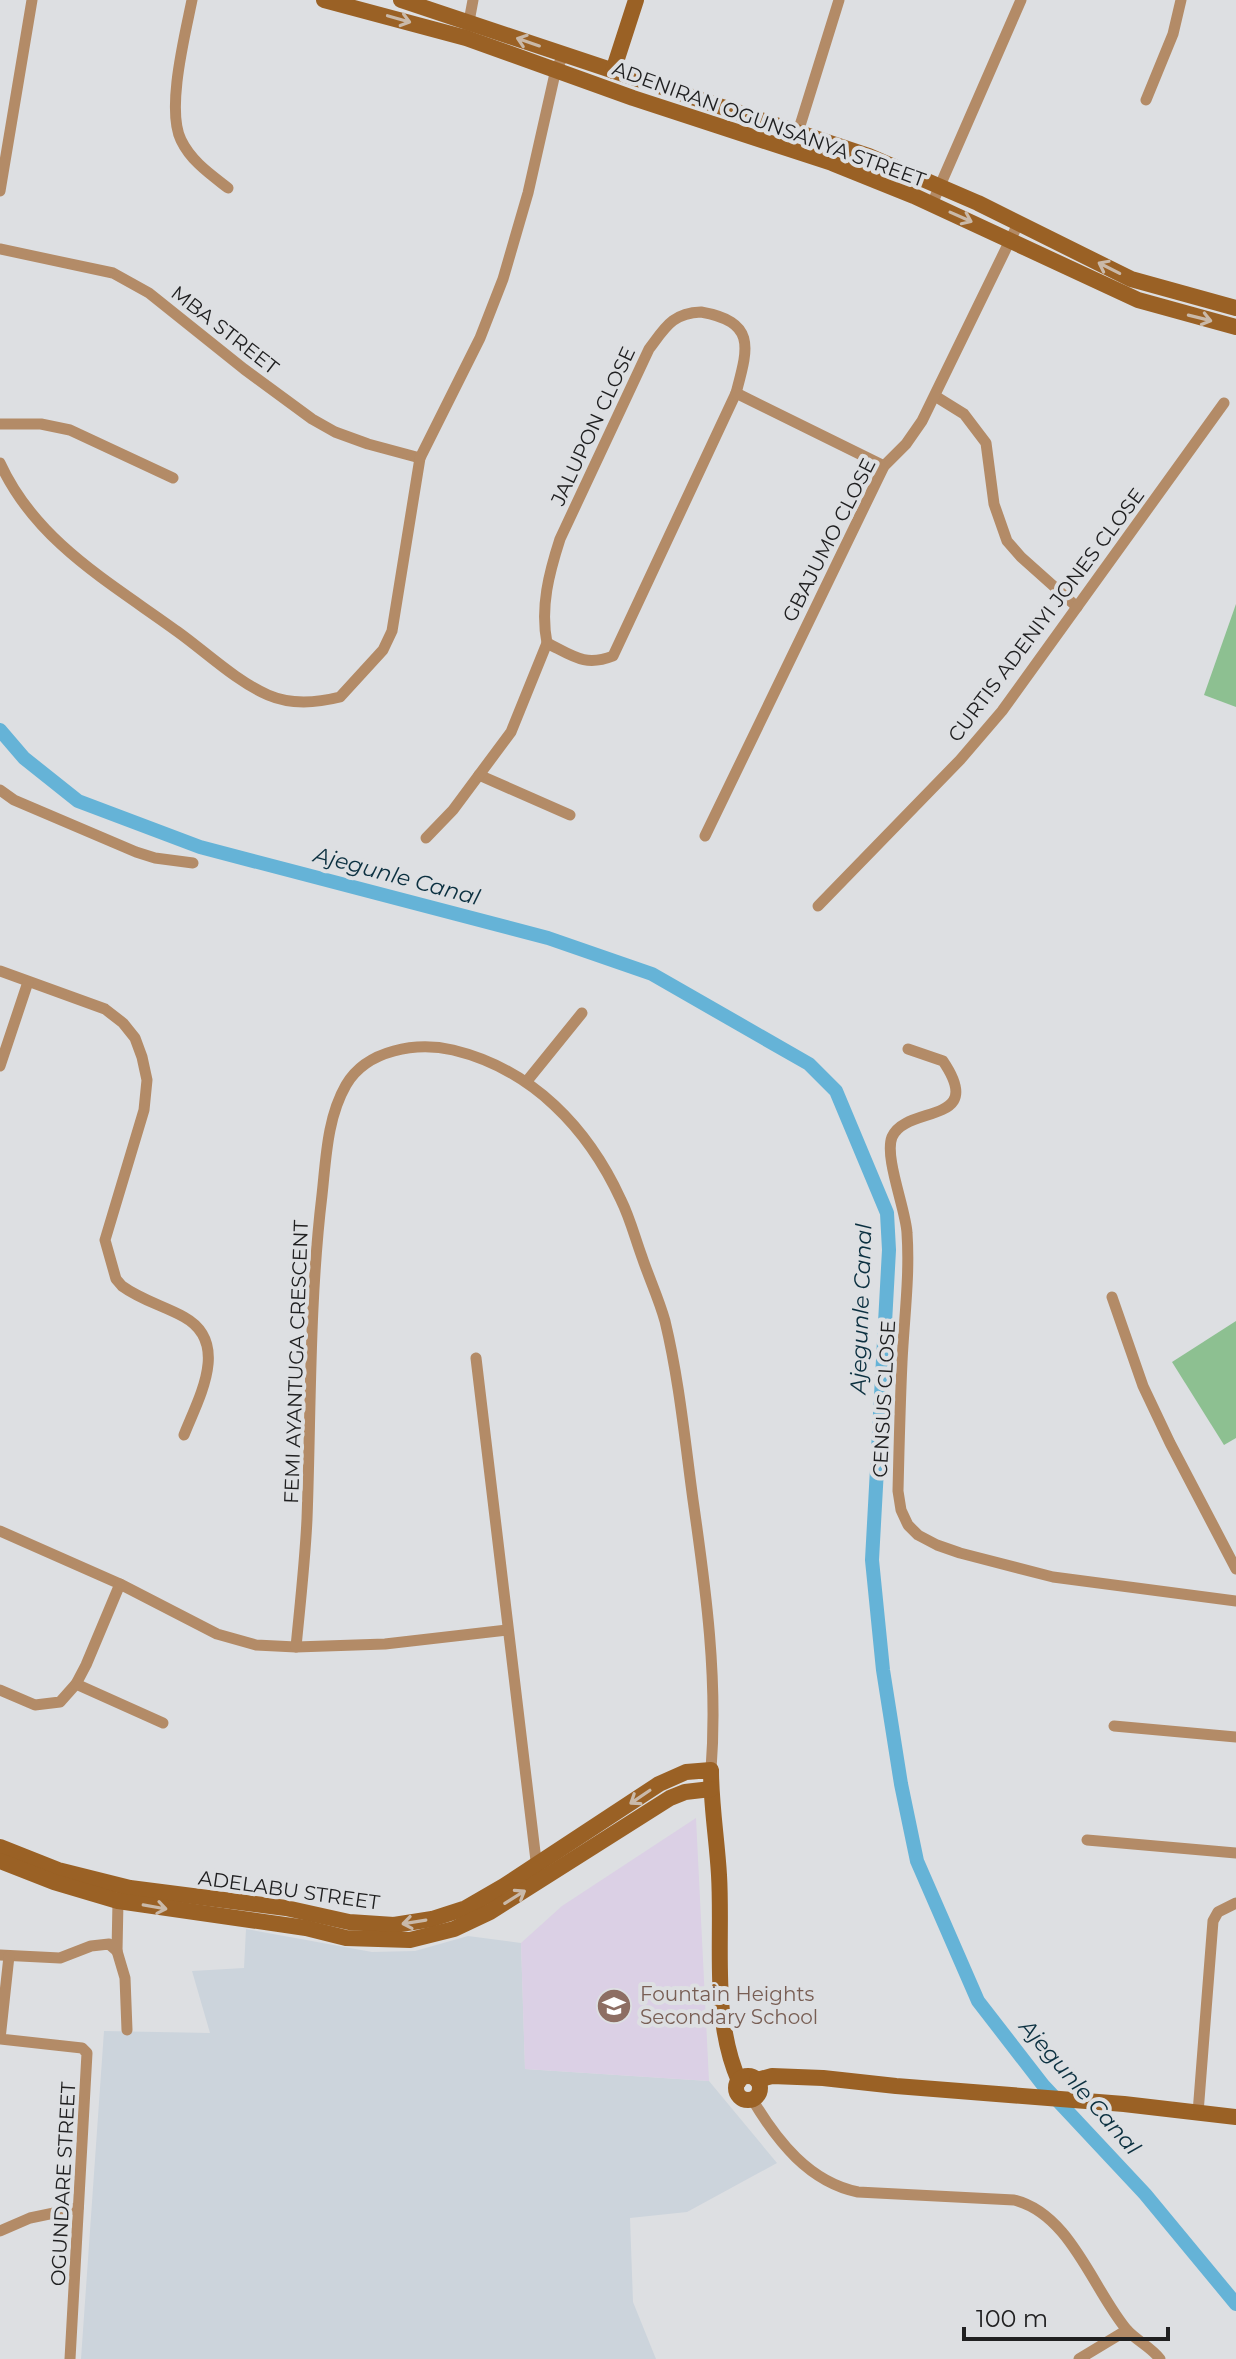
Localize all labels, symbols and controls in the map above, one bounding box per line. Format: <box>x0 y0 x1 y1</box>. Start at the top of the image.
one-way arrow <box>386 12 412 27</box>
one-way arrow <box>516 34 541 49</box>
street label: ADENIRAN OGUNSANYA STREET <box>609 56 929 192</box>
one-way arrow <box>948 210 973 225</box>
one-way arrow <box>1097 259 1121 275</box>
street label: MBA STREET <box>166 281 284 380</box>
one-way arrow <box>1187 311 1212 326</box>
street label: JALUPON CLOSE <box>545 343 640 510</box>
street label: GBAJUMO CLOSE <box>777 454 881 626</box>
street label: CURTIS ADENIYI JONES CLOSE <box>943 483 1149 747</box>
water label: Ajegunle Canal <box>309 840 483 911</box>
street label: FEMI AYANTUGA CRESCENT <box>279 1219 313 1504</box>
water label: Ajegunle Canal <box>844 1223 877 1397</box>
street label: CENSUS CLOSE <box>868 1320 900 1478</box>
one-way arrow <box>629 1788 651 1805</box>
street label: ADELABU STREET <box>197 1865 382 1915</box>
one-way arrow <box>503 1888 526 1904</box>
one-way arrow <box>142 1900 167 1915</box>
one-way arrow <box>402 1916 428 1931</box>
place label: Fountain Heights Secondary School <box>640 1982 818 2029</box>
school or university icon: Fountain Heights Secondary School <box>595 1987 633 2025</box>
water label: Ajegunle Canal <box>1012 2012 1146 2160</box>
street label: OGUNDARE STREET <box>46 2081 80 2287</box>
scale bar <box>964 2291 1168 2341</box>
text: 100 m <box>976 2304 1048 2333</box>

